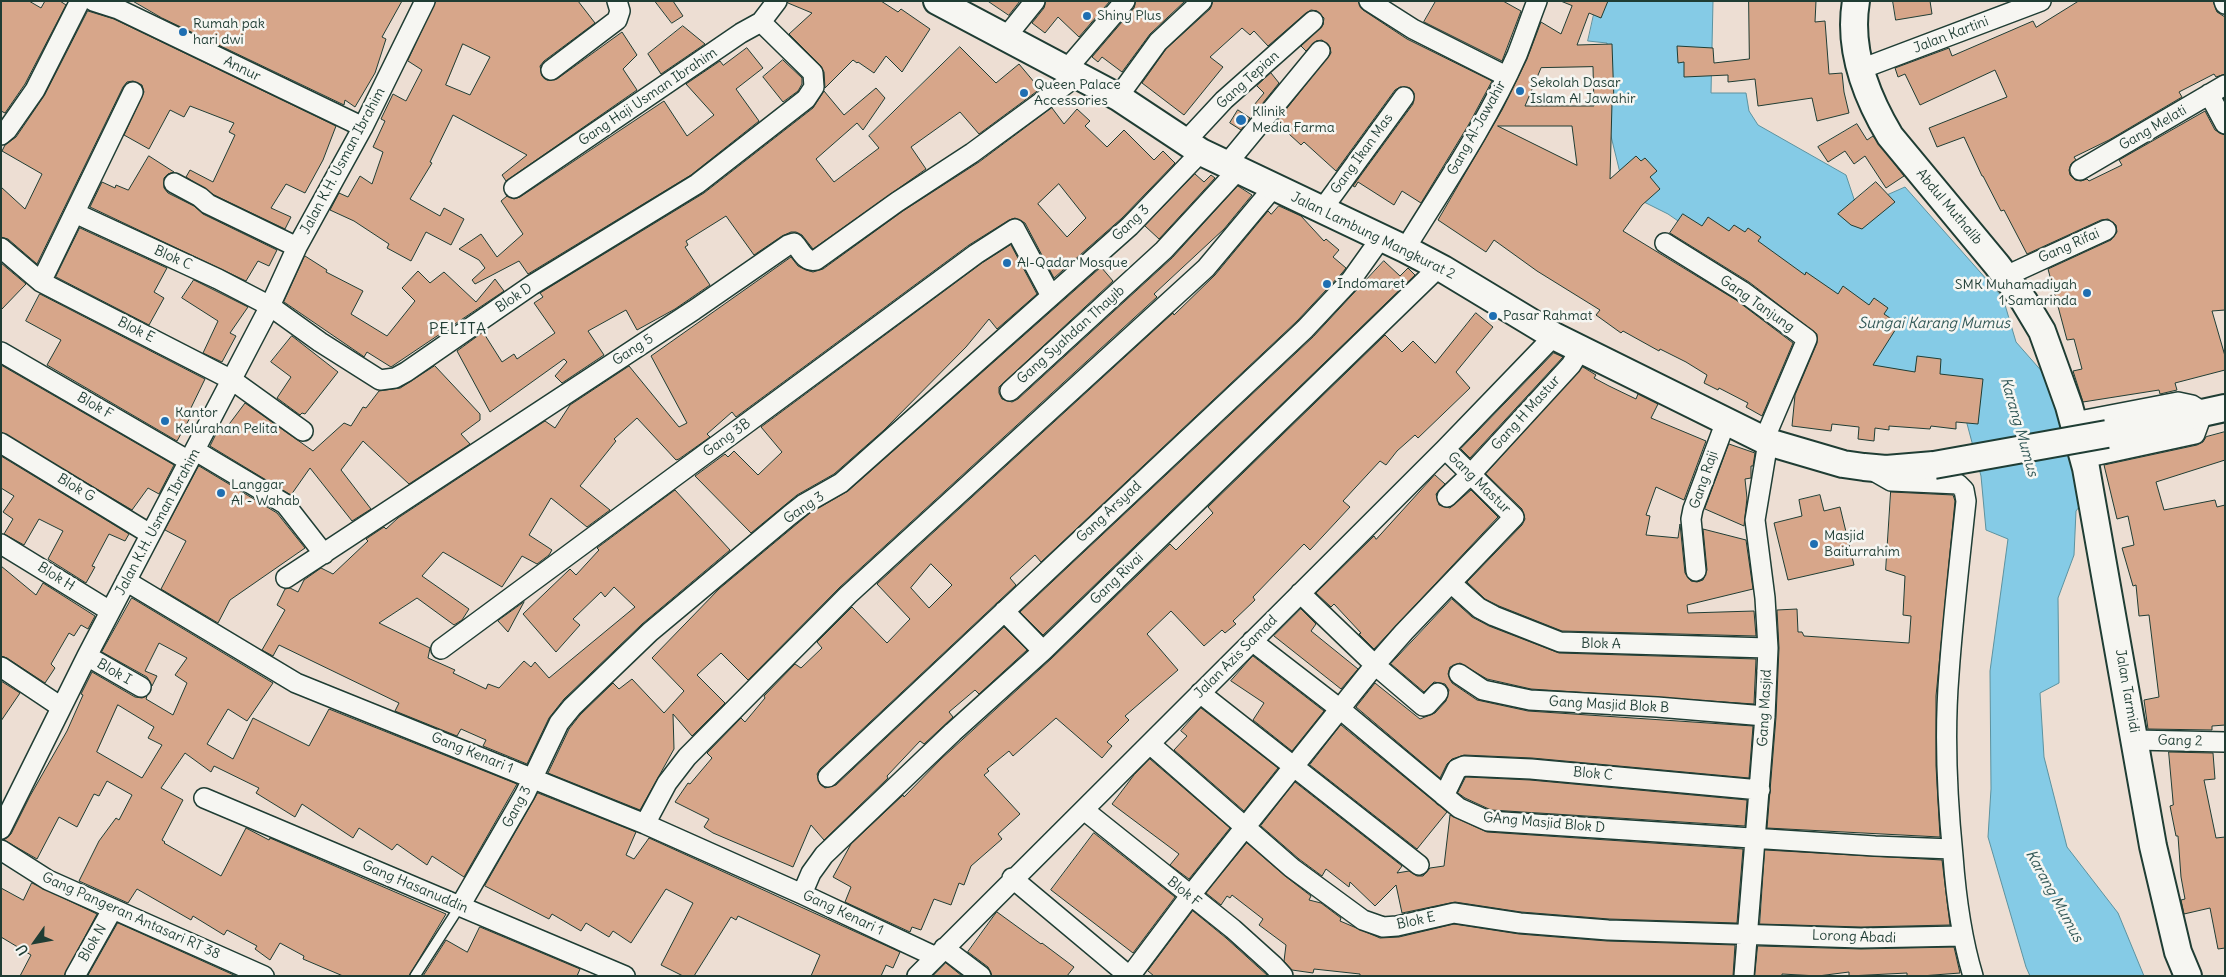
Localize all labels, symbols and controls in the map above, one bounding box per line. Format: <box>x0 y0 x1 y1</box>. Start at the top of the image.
place label: Shiny Plus <box>1097 8 1161 24</box>
marker: Shiny Plus <box>1081 10 1093 22</box>
street label: Jalan Kartini <box>1911 13 1991 57</box>
place label: Rumah pak hari dwi <box>193 16 265 48</box>
marker: Rumah pak hari dwi <box>177 26 189 38</box>
street label: Gang Haji Usman Ibrahim <box>576 44 720 150</box>
street label: Gang Tepian <box>1213 48 1283 112</box>
street label: Annur <box>221 53 263 85</box>
place label: Sekolah Dasar Islam Al Jawahir <box>1530 75 1636 108</box>
place label: Queen Palace Accessories <box>1034 77 1121 110</box>
street label: Gang Al-Jawahir <box>1444 78 1510 178</box>
street label: Jalan K.H. Usman Ibrahim <box>297 85 389 237</box>
marker: Sekolah Dasar Islam Al Jawahir <box>1514 85 1526 97</box>
marker: Queen Palace Accessories <box>1018 87 1030 99</box>
street label: Gang Melati <box>2116 102 2190 154</box>
place label: Klinik Media Farma <box>1252 104 1335 136</box>
street label: Gang Ikan Mas <box>1327 110 1397 198</box>
marker: Klinik Media Farma <box>1234 113 1248 127</box>
street label: Abdul Muthalib <box>1912 166 1986 248</box>
street label: Jalan Lambung Mangkurat 2 <box>1288 189 1458 283</box>
street label: Gang 3 <box>1109 201 1153 245</box>
street label: Gang Rifai <box>2036 225 2102 267</box>
street label: Blok C <box>151 242 195 274</box>
place label: Al-Qadar Mosque <box>1017 255 1128 271</box>
marker: Al-Qadar Mosque <box>1001 257 1013 269</box>
street label: Gang Tanjung <box>1717 272 1797 336</box>
place label: Indomaret <box>1337 276 1405 292</box>
place label: SMK Muhamadiyah 1 Samarinda <box>1955 277 2077 310</box>
marker: Indomaret <box>1321 278 1333 290</box>
street label: Blok D <box>492 280 536 316</box>
street label: Gang Syahdan Thayib <box>1014 282 1128 388</box>
marker: SMK Muhamadiyah 1 Samarinda <box>2081 287 2093 299</box>
place label: Pasar Rahmat <box>1503 308 1592 324</box>
marker: Pasar Rahmat <box>1487 310 1499 322</box>
street label: Blok E <box>115 314 157 346</box>
water label: Sungai Karang Mumus <box>1858 315 2010 333</box>
district label: PELITA <box>428 319 488 339</box>
street label: Gang 5 <box>609 331 657 369</box>
street label: Gang H Mastur <box>1488 372 1564 454</box>
water label: Karang Mumus <box>1996 375 2042 479</box>
street label: Blok F <box>74 389 116 423</box>
place label: Kantor Kelurahan Pelita <box>175 405 278 438</box>
marker: Kantor Kelurahan Pelita <box>159 415 171 427</box>
street label: Gang 3B <box>700 415 754 461</box>
street label: Jalan K.H. Usman Ibrahim <box>112 446 204 598</box>
street label: Gang Mastur <box>1444 449 1514 517</box>
street label: Gang Raji <box>1686 449 1722 511</box>
street label: Blok G <box>54 470 98 506</box>
place label: Langgar Al - Wahab <box>231 477 300 510</box>
street label: Gang Arsyad <box>1073 478 1145 546</box>
marker: Langgar Al - Wahab <box>215 487 227 499</box>
street label: Gang 3 <box>781 488 827 528</box>
place label: Masjid Baiturrahim <box>1824 528 1900 560</box>
marker: Masjid Baiturrahim <box>1808 538 1820 550</box>
street label: Gang Rivai <box>1087 550 1147 608</box>
street label: Blok H <box>34 559 78 595</box>
street label: Jalan Azis Samad <box>1191 612 1281 702</box>
street label: Blok A <box>1581 635 1621 653</box>
street label: Jalan Tarmidi <box>2111 648 2143 734</box>
street label: Blok I <box>94 656 134 688</box>
street label: Gang Masjid <box>1755 669 1775 747</box>
street label: Gang Masjid Blok B <box>1548 693 1670 717</box>
street label: Gang Kenari 1 <box>429 729 515 777</box>
street label: Gang 2 <box>2157 732 2203 750</box>
street label: Blok C <box>1572 764 1614 784</box>
street label: Gang 3 <box>499 783 535 831</box>
street label: GAng Masjid Blok D <box>1482 809 1606 837</box>
water label: Karang Mumus <box>2021 847 2087 945</box>
street label: Gang Hasanuddin <box>359 857 471 917</box>
street label: Gang Pangeran Antasari RT 38 <box>39 869 223 963</box>
street label: Blok F <box>1164 873 1204 911</box>
street label: Gang Kenari 1 <box>800 887 886 939</box>
street label: Blok E <box>1395 909 1437 933</box>
north arrow <box>10 917 60 967</box>
street label: Blok N <box>76 921 110 965</box>
street label: Lorong Abadi <box>1812 927 1896 947</box>
text: U <box>12 941 32 959</box>

